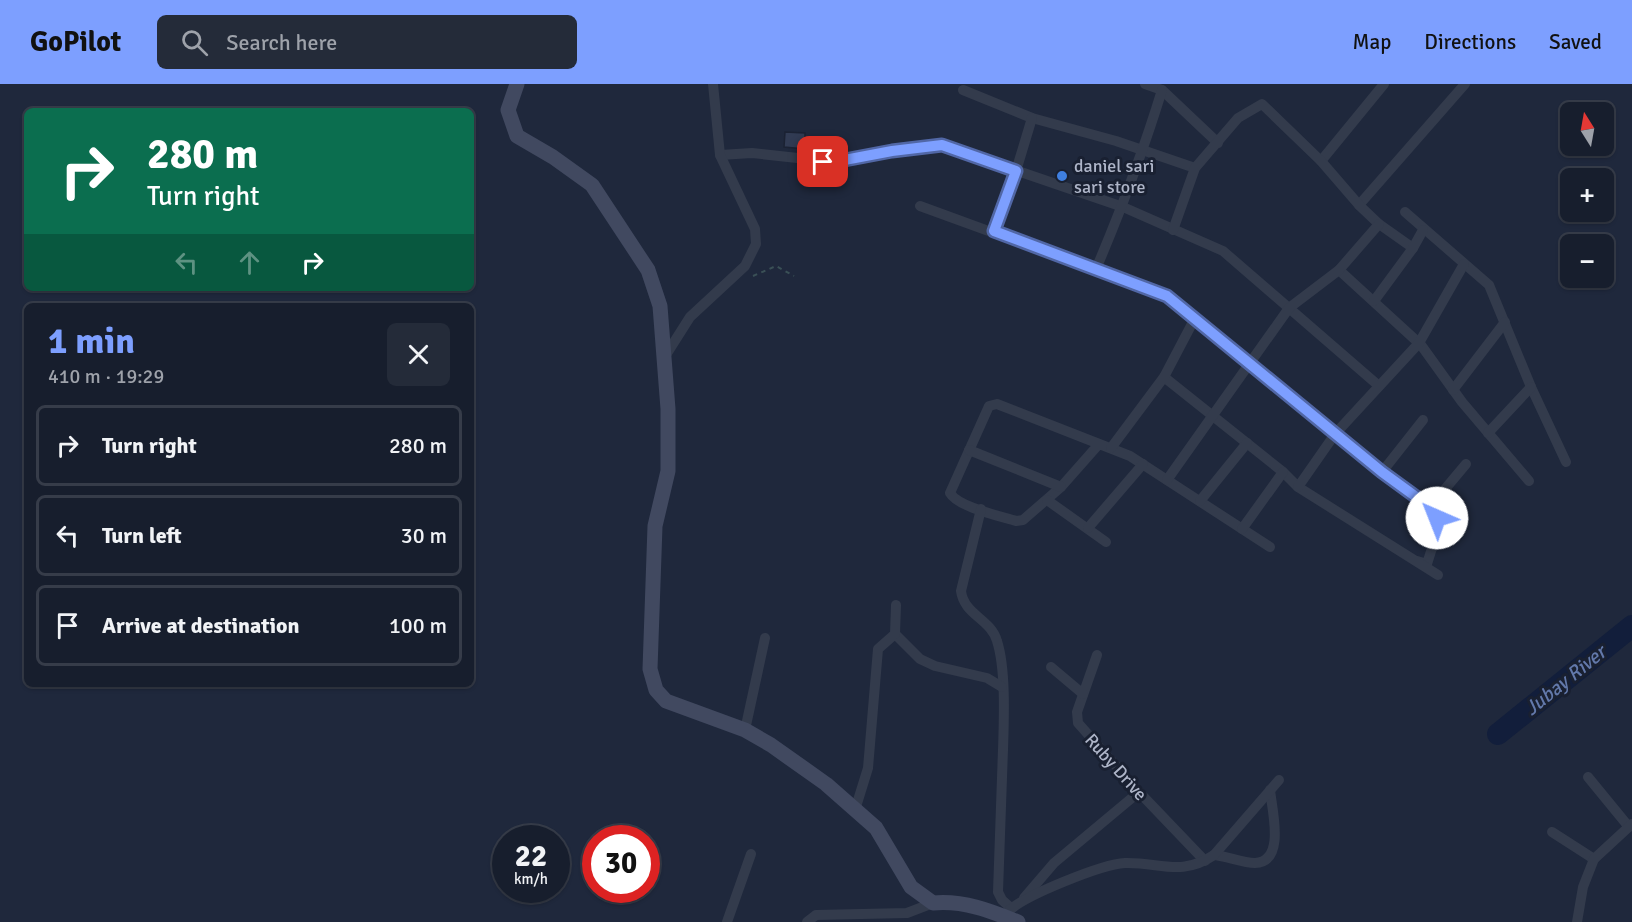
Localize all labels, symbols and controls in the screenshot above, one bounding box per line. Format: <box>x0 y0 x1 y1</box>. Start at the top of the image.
search box <box>157 15 577 69</box>
text: GoPilot <box>30 25 121 59</box>
icon: search <box>178 26 211 59</box>
text: Search here <box>226 29 337 56</box>
text: Map <box>1353 29 1391 55</box>
text: Directions <box>1424 29 1516 55</box>
text: Saved <box>1549 29 1602 55</box>
north arrow <box>1560 102 1614 156</box>
map controls <box>1560 102 1614 288</box>
text: 280 m <box>147 129 258 180</box>
icon: right <box>48 132 126 210</box>
pin <box>797 136 848 187</box>
icon: arrive <box>806 145 839 178</box>
place label: daniel sari sari store <box>1074 155 1154 198</box>
button: + <box>1560 168 1614 222</box>
marker: daniel sari sari store <box>1055 169 1069 183</box>
text: Turn right <box>147 180 260 213</box>
button: − <box>1560 234 1614 288</box>
icon: left <box>170 246 203 279</box>
icon: ahead <box>233 246 266 279</box>
icon: right <box>296 246 329 279</box>
text: 1 min <box>48 319 135 364</box>
button: close <box>387 323 450 386</box>
text: 410 m · 19:29 <box>48 364 164 389</box>
icon: right <box>51 429 84 462</box>
text: Turn right <box>102 432 197 459</box>
text: 280 m <box>389 432 447 459</box>
position arrow <box>1405 486 1469 550</box>
icon: left <box>51 519 84 552</box>
text: Turn left <box>102 522 182 549</box>
text: 30 m <box>401 522 447 549</box>
icon: arrive <box>51 609 84 642</box>
text: Arrive at destination <box>102 612 299 639</box>
text: 100 m <box>389 612 447 639</box>
water label: Jubay River <box>1520 638 1613 721</box>
street label: Ruby Drive <box>1080 729 1152 805</box>
speed limit sign: 30 <box>582 825 660 903</box>
text: 22 <box>515 838 547 875</box>
text: km/h <box>514 870 548 888</box>

